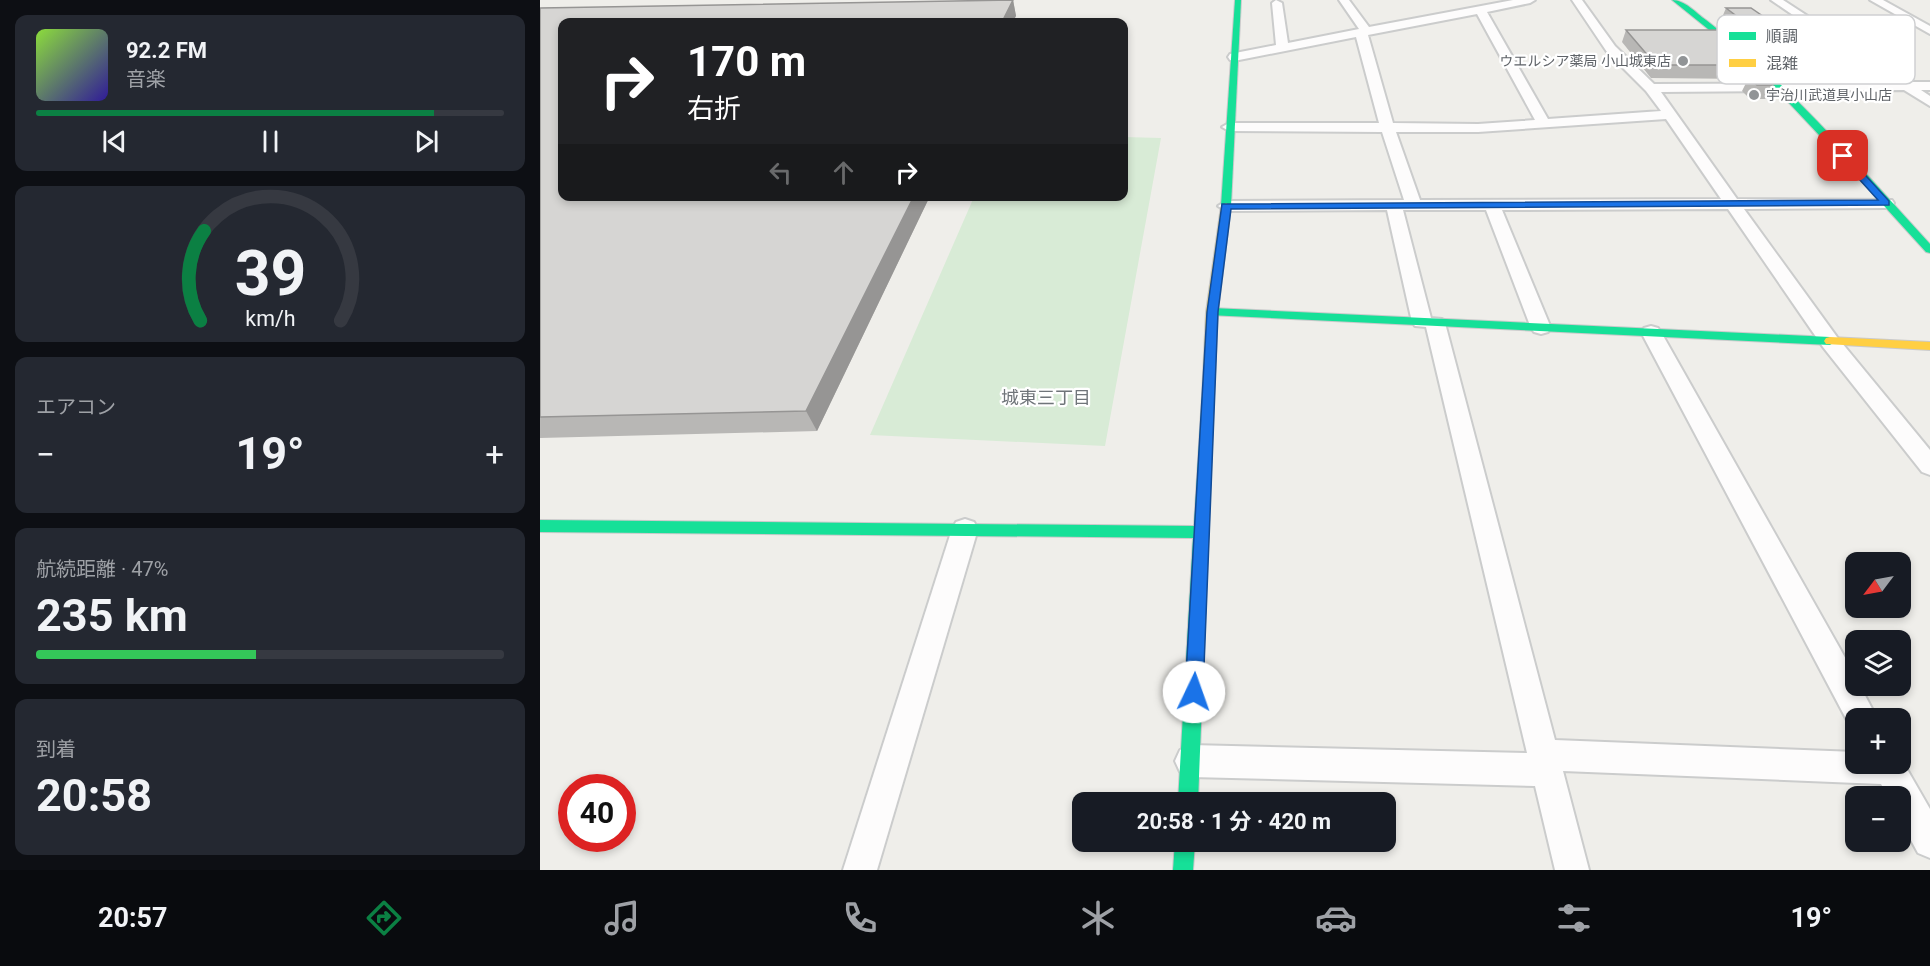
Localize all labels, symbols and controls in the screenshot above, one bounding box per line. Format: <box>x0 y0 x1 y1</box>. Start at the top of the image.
legend <box>1717 15 1915 84</box>
text: 順調 <box>1766 27 1798 46</box>
text: 170 m <box>687 37 806 86</box>
text: 92.2 FM <box>126 38 207 63</box>
icon: right <box>588 42 666 120</box>
place label: ウエルシア薬局 小山城東店 <box>1500 53 1671 69</box>
marker: ウエルシア薬局 小山城東店 <box>1676 54 1690 68</box>
text: 混雑 <box>1766 54 1798 73</box>
text: 音楽 <box>126 67 166 91</box>
place label: 宇治川武道具小山店 <box>1766 87 1892 103</box>
marker: 宇治川武道具小山店 <box>1747 88 1761 102</box>
text: 右折 <box>687 93 741 125</box>
icon: previous <box>98 125 131 158</box>
icon: pause <box>254 125 287 158</box>
icon: next <box>410 125 443 158</box>
pin <box>1817 130 1868 181</box>
icon: arrive <box>1826 139 1859 172</box>
icon: left <box>764 156 797 189</box>
icon: ahead <box>827 156 860 189</box>
icon: right <box>890 156 923 189</box>
text: 39 <box>234 237 306 310</box>
text: km/h <box>245 306 295 331</box>
district label: 城東三丁目 <box>1001 387 1091 408</box>
text: エアコン <box>36 395 116 419</box>
text: 19° <box>235 427 305 480</box>
text: − <box>36 435 55 474</box>
text: + <box>485 435 504 474</box>
north arrow <box>1845 552 1911 618</box>
map controls <box>1845 552 1911 852</box>
text: 航続距離 · 47% <box>36 557 168 581</box>
text: 235 km <box>36 589 188 642</box>
button: layers <box>1845 630 1911 696</box>
position arrow <box>1162 660 1226 724</box>
button: + <box>1845 708 1911 774</box>
text: 到着 <box>36 737 76 761</box>
text: 20:58 <box>36 769 152 822</box>
speed limit sign: 40 <box>558 774 636 852</box>
button: − <box>1845 786 1911 852</box>
text: 20:58 · 1 分 · 420 m <box>1137 809 1331 834</box>
icon: directions <box>363 897 405 939</box>
icon: music <box>601 897 643 939</box>
icon: phone <box>839 897 881 939</box>
icon: climate <box>1077 897 1119 939</box>
icon: car <box>1315 897 1357 939</box>
icon: filters <box>1553 897 1595 939</box>
text: 20:57 <box>98 902 168 934</box>
text: 19° <box>1791 902 1832 934</box>

